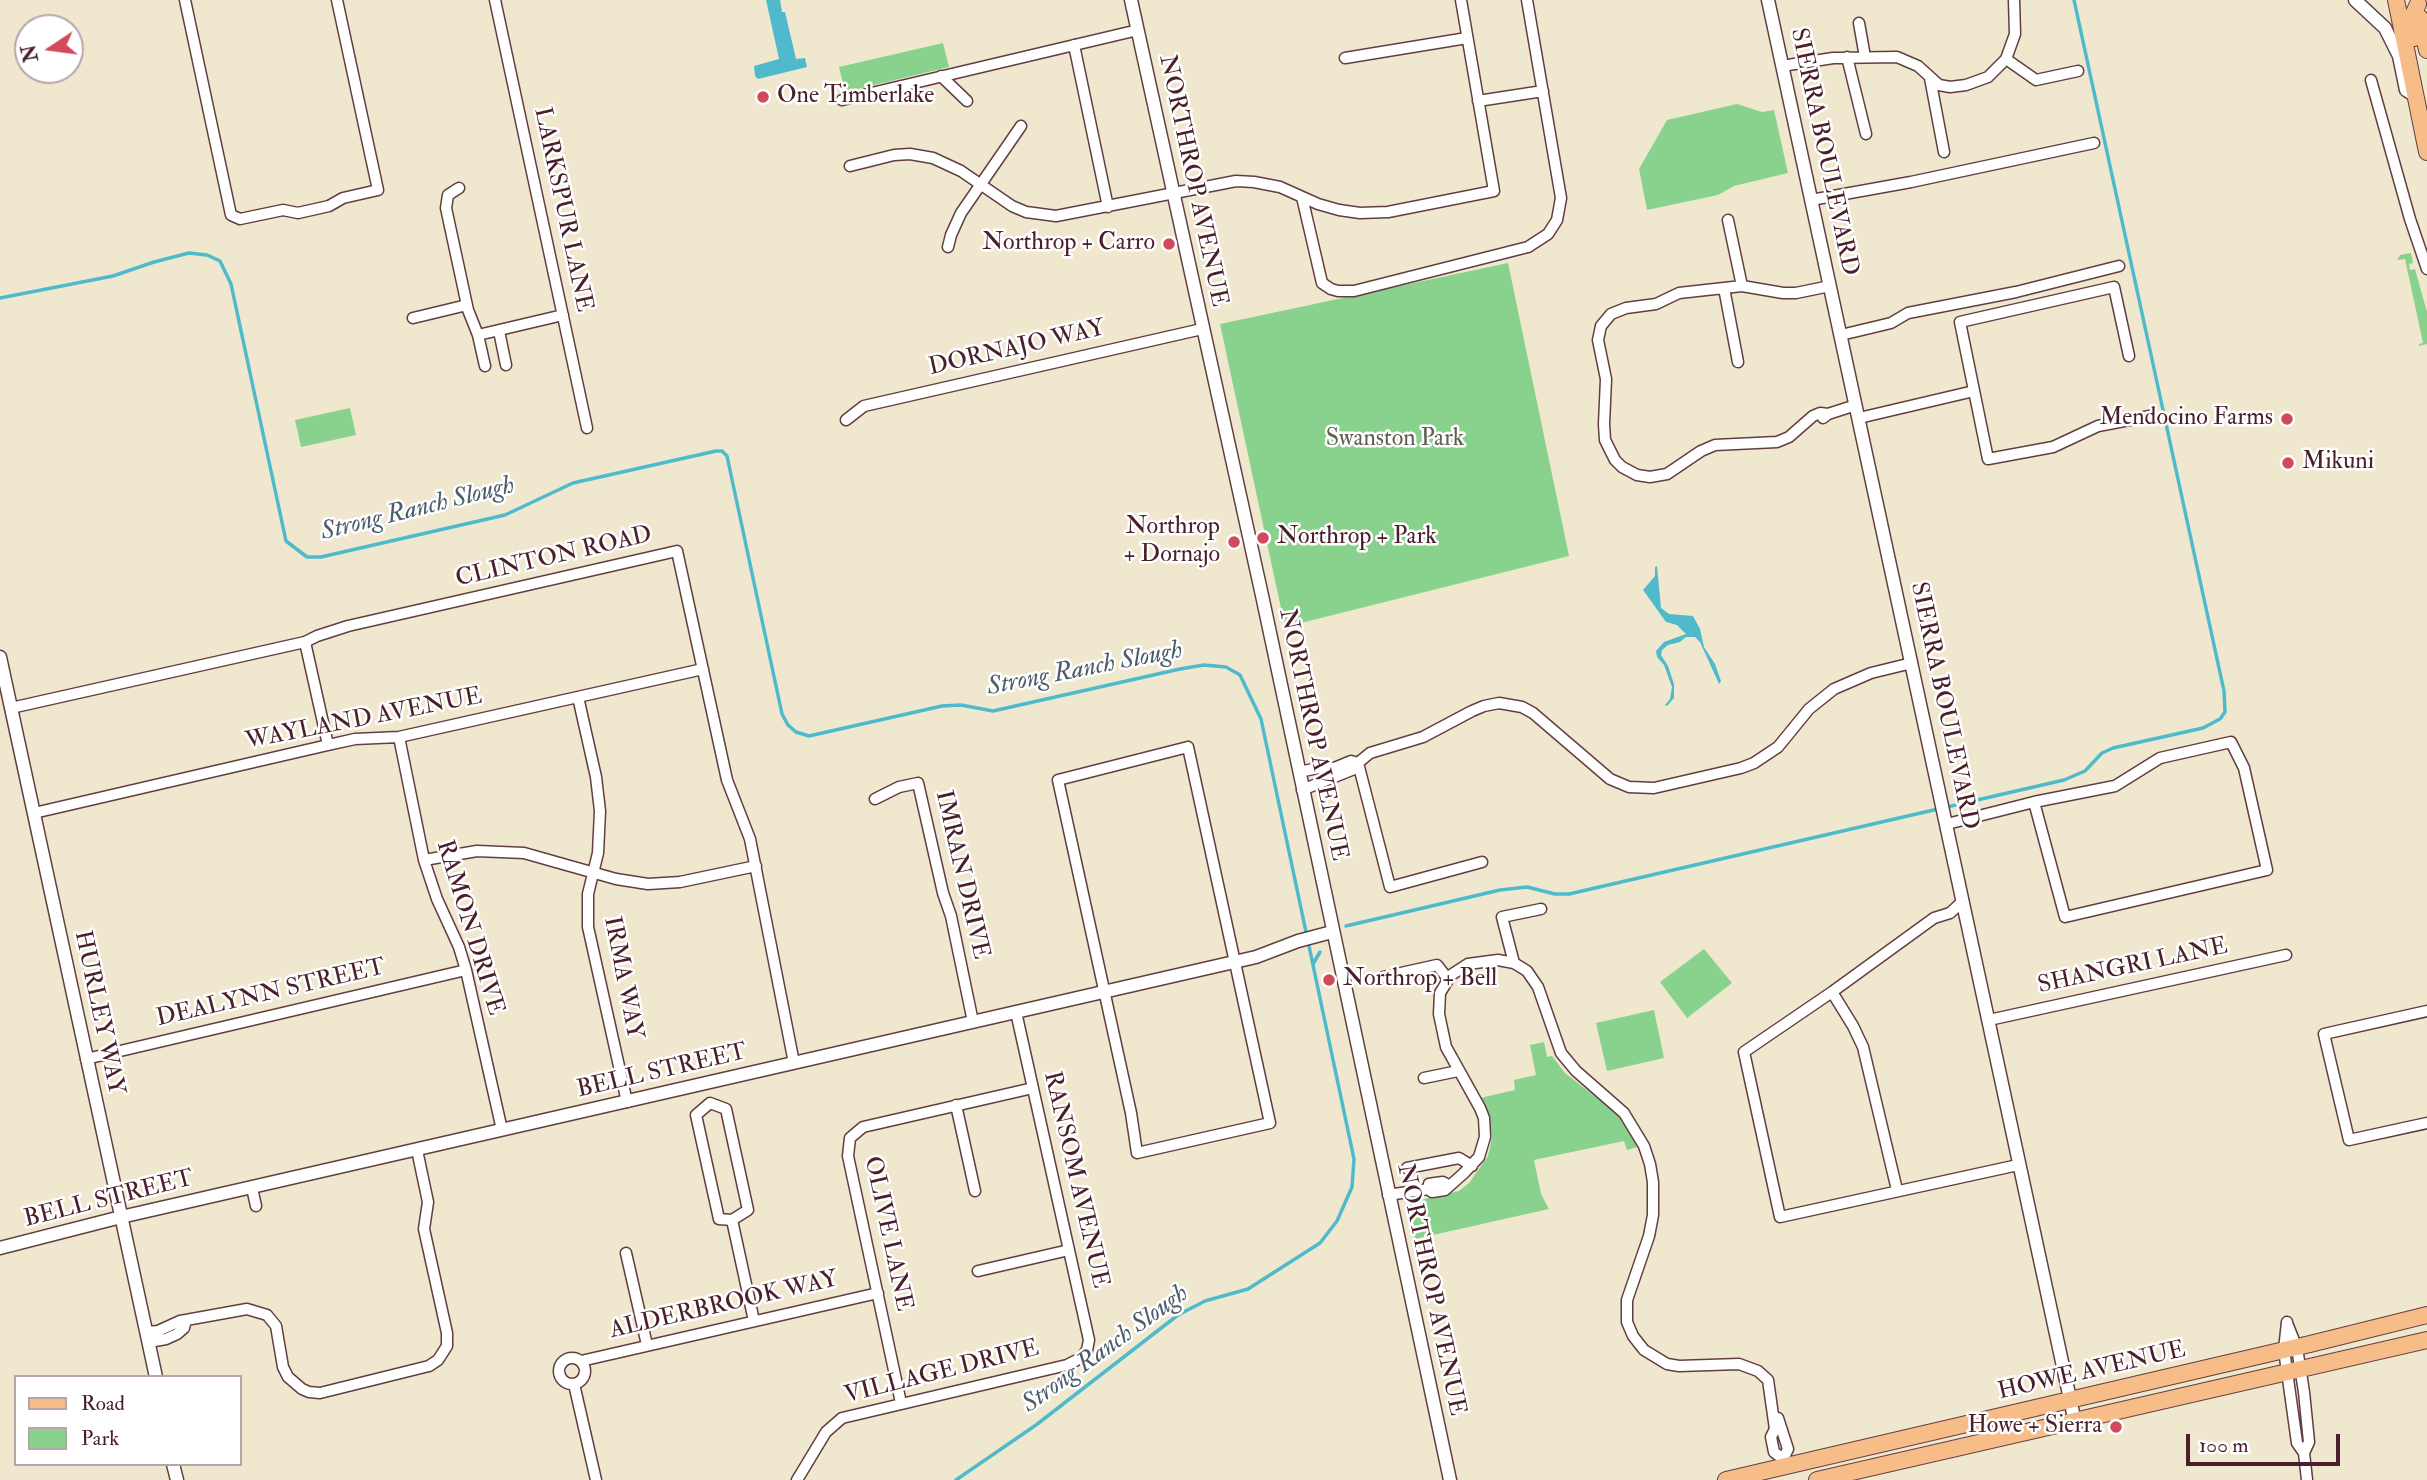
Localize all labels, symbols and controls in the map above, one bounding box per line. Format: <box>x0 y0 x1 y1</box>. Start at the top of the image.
north arrow <box>14 14 84 84</box>
street label: SIERRA BOULEVARD <box>1783 26 1863 278</box>
text: N <box>17 42 44 64</box>
street label: NORTHROP AVENUE <box>1151 53 1233 309</box>
place label: One Timberlake <box>777 83 934 111</box>
marker: One Timberlake <box>755 89 771 105</box>
street label: LARKSPUR LANE <box>526 105 598 315</box>
place label: Northrop + Carro <box>982 230 1155 258</box>
marker: Northrop + Carro <box>1161 236 1177 252</box>
street label: DORNAJO WAY <box>926 315 1108 383</box>
place label: Mendocino Farms <box>2099 405 2273 433</box>
marker: Mendocino Farms <box>2279 411 2295 427</box>
park label: Swanston Park <box>1326 426 1464 454</box>
place label: Mikuni <box>2302 449 2374 477</box>
marker: Mikuni <box>2280 455 2296 471</box>
water label: Strong Ranch Slough <box>318 471 518 549</box>
place label: Northrop + Dornajo <box>1124 514 1220 570</box>
street label: CLINTON ROAD <box>453 521 655 595</box>
place label: Northrop + Park <box>1277 524 1437 552</box>
marker: Northrop + Park <box>1255 530 1271 546</box>
marker: Northrop + Dornajo <box>1226 534 1242 550</box>
street label: SIERRA BOULEVARD <box>1903 580 1983 832</box>
street label: NORTHROP AVENUE <box>1271 607 1353 863</box>
water label: Strong Ranch Slough <box>985 636 1185 704</box>
street label: WAYLAND AVENUE <box>243 683 485 757</box>
street label: IMRAN DRIVE <box>928 788 994 962</box>
street label: RAMON DRIVE <box>429 837 509 1019</box>
street label: IRMA WAY <box>596 914 648 1042</box>
street label: HURLEY WAY <box>67 928 129 1098</box>
street label: SHANGRI LANE <box>2035 933 2231 1001</box>
street label: DEALYNN STREET <box>154 954 388 1034</box>
place label: Northrop + Bell <box>1343 966 1497 994</box>
marker: Northrop + Bell <box>1321 972 1337 988</box>
street label: BELL STREET <box>574 1038 750 1106</box>
street label: RANSOM AVENUE <box>1036 1069 1114 1291</box>
street label: OLIVE LANE <box>857 1154 917 1314</box>
street label: NORTHROP AVENUE <box>1389 1162 1471 1418</box>
street label: BELL STREET <box>21 1165 197 1235</box>
street label: ALDERBROOK WAY <box>607 1266 841 1346</box>
water label: Strong Ranch Slough <box>1017 1279 1195 1421</box>
street label: VILLAGE DRIVE <box>842 1335 1042 1411</box>
street label: HOWE AVENUE <box>1995 1336 2189 1408</box>
legend <box>14 1375 242 1466</box>
text: Road <box>81 1390 125 1417</box>
place label: Howe + Sierra <box>1967 1413 2102 1441</box>
marker: Howe + Sierra <box>2108 1419 2124 1435</box>
scale bar <box>2189 1420 2343 1464</box>
text: Park <box>81 1425 119 1452</box>
text: 100 m <box>2199 1432 2249 1459</box>

